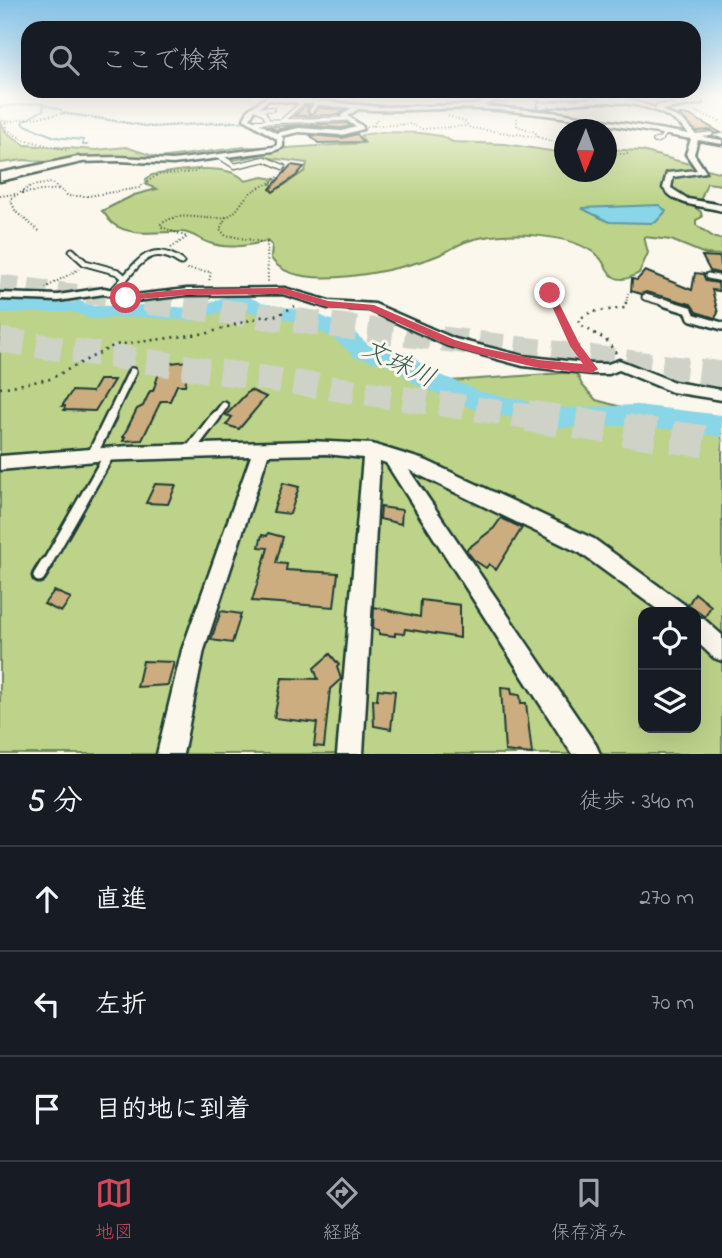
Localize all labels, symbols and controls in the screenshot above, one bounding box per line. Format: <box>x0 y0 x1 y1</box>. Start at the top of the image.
search box <box>21 21 701 98</box>
icon: search <box>45 41 83 79</box>
text: ここで検索 <box>101 43 231 81</box>
north arrow <box>554 119 617 182</box>
route end <box>534 277 565 308</box>
route start <box>110 282 141 313</box>
water label: 文珠川 <box>355 331 441 399</box>
map controls <box>638 607 701 733</box>
button: locate <box>638 607 701 670</box>
button: layers <box>638 670 701 733</box>
text: 5 分 <box>28 781 83 825</box>
text: 徒歩 · 340 m <box>579 786 694 819</box>
icon: ahead <box>28 880 66 918</box>
text: 直進 <box>95 882 147 920</box>
text: 270 m <box>640 882 694 915</box>
icon: left <box>28 985 66 1023</box>
text: 左折 <box>95 987 147 1025</box>
text: 70 m <box>651 987 694 1020</box>
icon: arrive <box>28 1090 66 1128</box>
text: 目的地に到着 <box>95 1092 251 1130</box>
tab: 地図 <box>95 1174 133 1247</box>
tab: 経路 <box>323 1174 361 1247</box>
tab: 保存済み <box>551 1174 627 1247</box>

